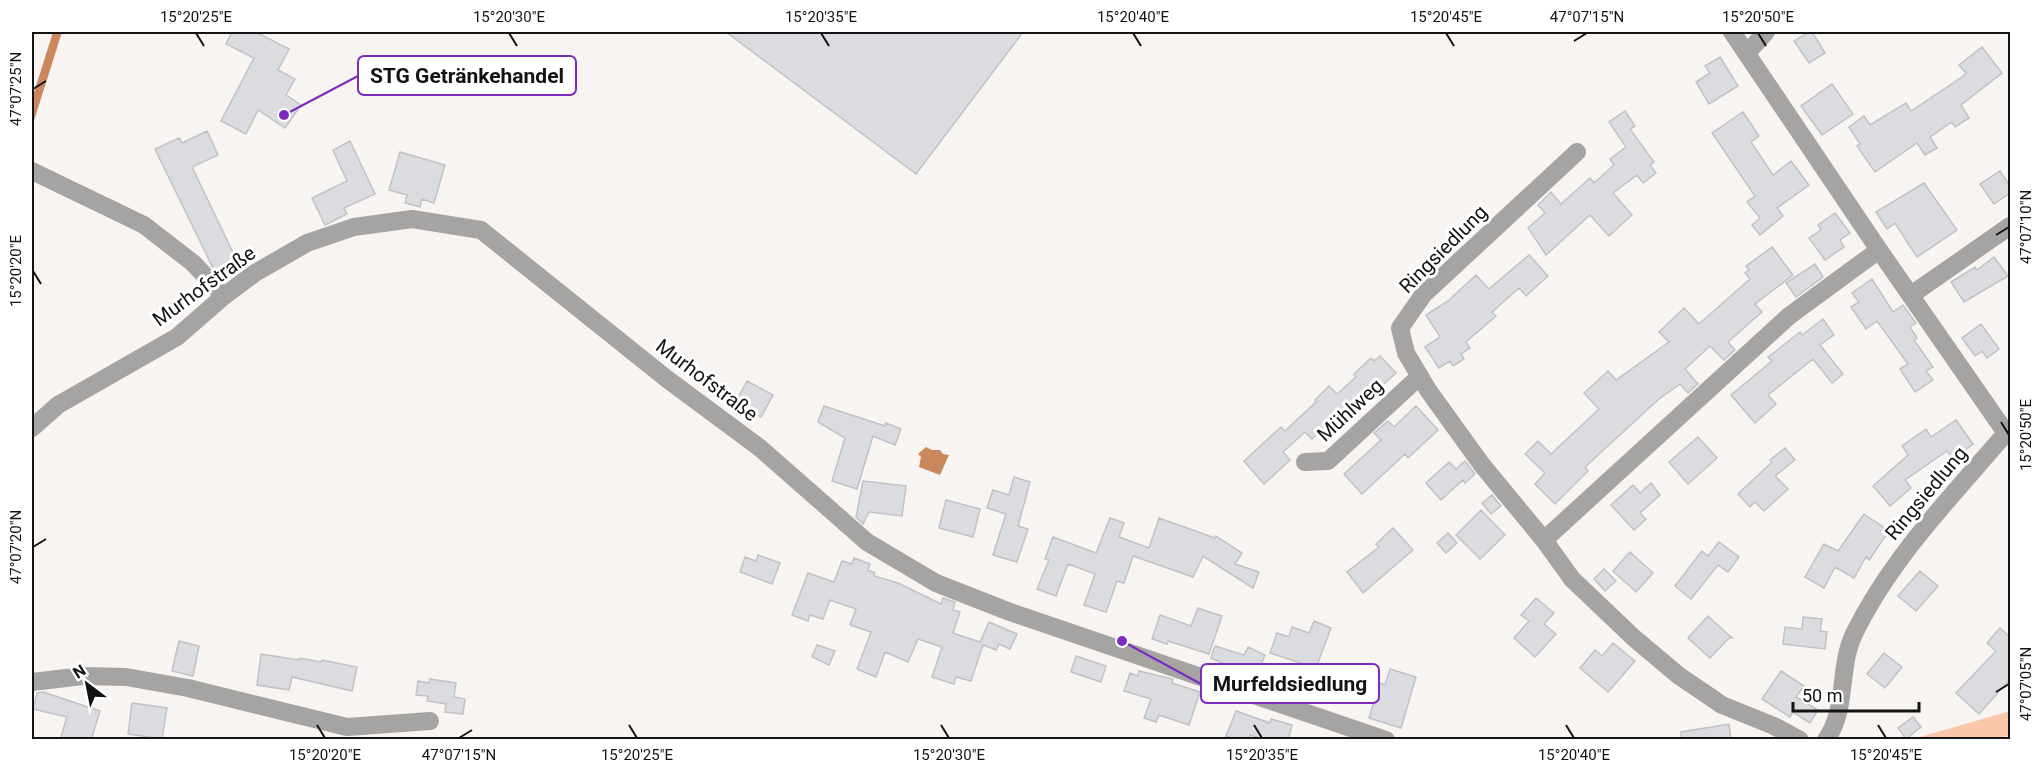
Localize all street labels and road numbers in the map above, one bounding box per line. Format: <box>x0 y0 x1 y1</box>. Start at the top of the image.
street label: Ringsiedlung <box>1394 200 1492 298</box>
street label: Murhofstraße <box>148 241 260 331</box>
street label: Murhofstraße <box>651 334 763 426</box>
street label: Mühlweg <box>1312 374 1388 446</box>
street label: Ringsiedlung <box>1880 441 1972 545</box>

